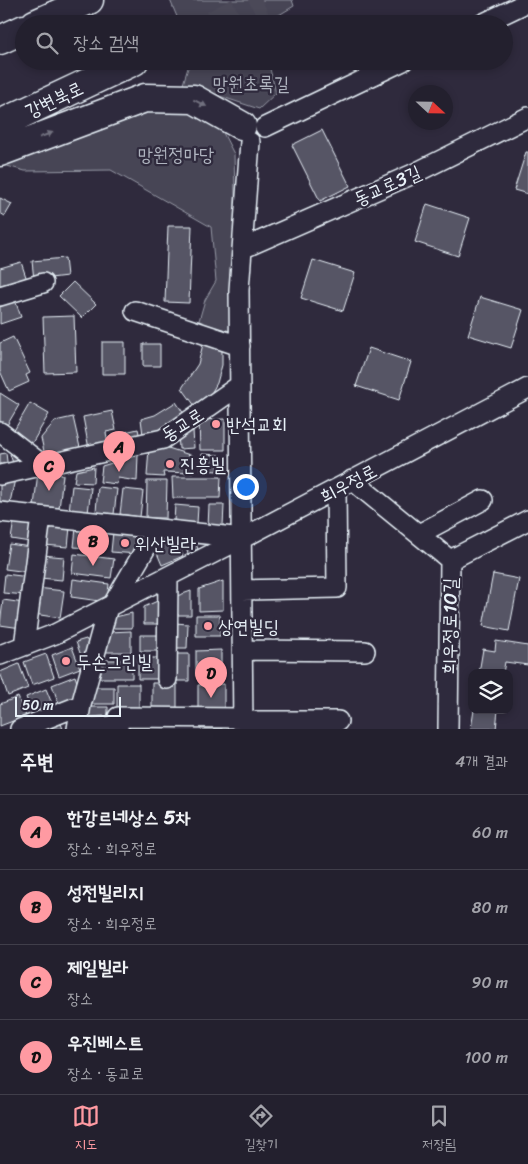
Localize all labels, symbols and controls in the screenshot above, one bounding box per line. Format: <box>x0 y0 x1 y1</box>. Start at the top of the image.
search box <box>15 15 513 70</box>
text: 장소 검색 <box>73 26 139 59</box>
icon: search <box>33 29 61 57</box>
park label: 망원초록길 <box>213 67 289 100</box>
street label: 강변북로 <box>20 72 89 127</box>
north arrow <box>408 85 453 130</box>
one-way arrow <box>193 99 208 107</box>
one-way arrow <box>38 131 53 138</box>
park label: 망원정마당 <box>138 138 214 171</box>
street label: 동교로3길 <box>348 156 427 215</box>
street label: 동교로 <box>154 398 210 451</box>
place label: 반석교회 <box>226 408 287 441</box>
marker: 반석교회 <box>210 418 222 430</box>
pin: A <box>103 431 135 472</box>
place label: 진흥빌 <box>180 448 227 481</box>
pin: C <box>33 450 65 491</box>
street label: 희우정로 <box>313 455 383 512</box>
marker: 진흥빌 <box>164 458 176 470</box>
your location <box>233 474 259 500</box>
pin: B <box>77 525 109 566</box>
place label: 위산빌라 <box>135 527 197 560</box>
marker: 위산빌라 <box>119 537 131 549</box>
street label: 희우정로10길 <box>432 577 467 675</box>
place label: 상연빌딩 <box>218 610 279 643</box>
marker: 상연빌딩 <box>202 620 214 632</box>
place label: 두손그린빌 <box>76 645 153 678</box>
marker: 두손그린빌 <box>60 655 72 667</box>
pin: D <box>195 657 227 698</box>
map controls <box>468 669 513 714</box>
button: layers <box>468 669 513 714</box>
text: 50 m <box>22 693 54 718</box>
scale bar <box>15 694 121 717</box>
text: 주변 <box>20 743 54 781</box>
text: 4개 결과 <box>455 747 508 776</box>
text: 한강르네상스 5차 <box>67 801 191 834</box>
text: A <box>31 818 41 847</box>
text: 60 m <box>472 818 508 847</box>
text: 장소 · 희우정로 <box>67 834 157 863</box>
text: 성전빌리지 <box>67 876 143 909</box>
text: B <box>31 893 41 922</box>
text: 80 m <box>472 893 508 922</box>
text: 장소 · 희우정로 <box>67 909 157 938</box>
text: 제일빌라 <box>67 951 128 984</box>
text: C <box>31 968 41 997</box>
text: 90 m <box>472 968 508 997</box>
text: 장소 <box>67 984 93 1013</box>
text: 우진베스트 <box>67 1026 143 1059</box>
text: D <box>31 1043 41 1072</box>
text: 100 m <box>464 1043 508 1072</box>
text: 장소 · 동교로 <box>67 1059 144 1088</box>
tab: 지도 <box>72 1102 100 1157</box>
tab: 길찾기 <box>244 1102 278 1157</box>
tab: 저장됨 <box>422 1102 456 1157</box>

